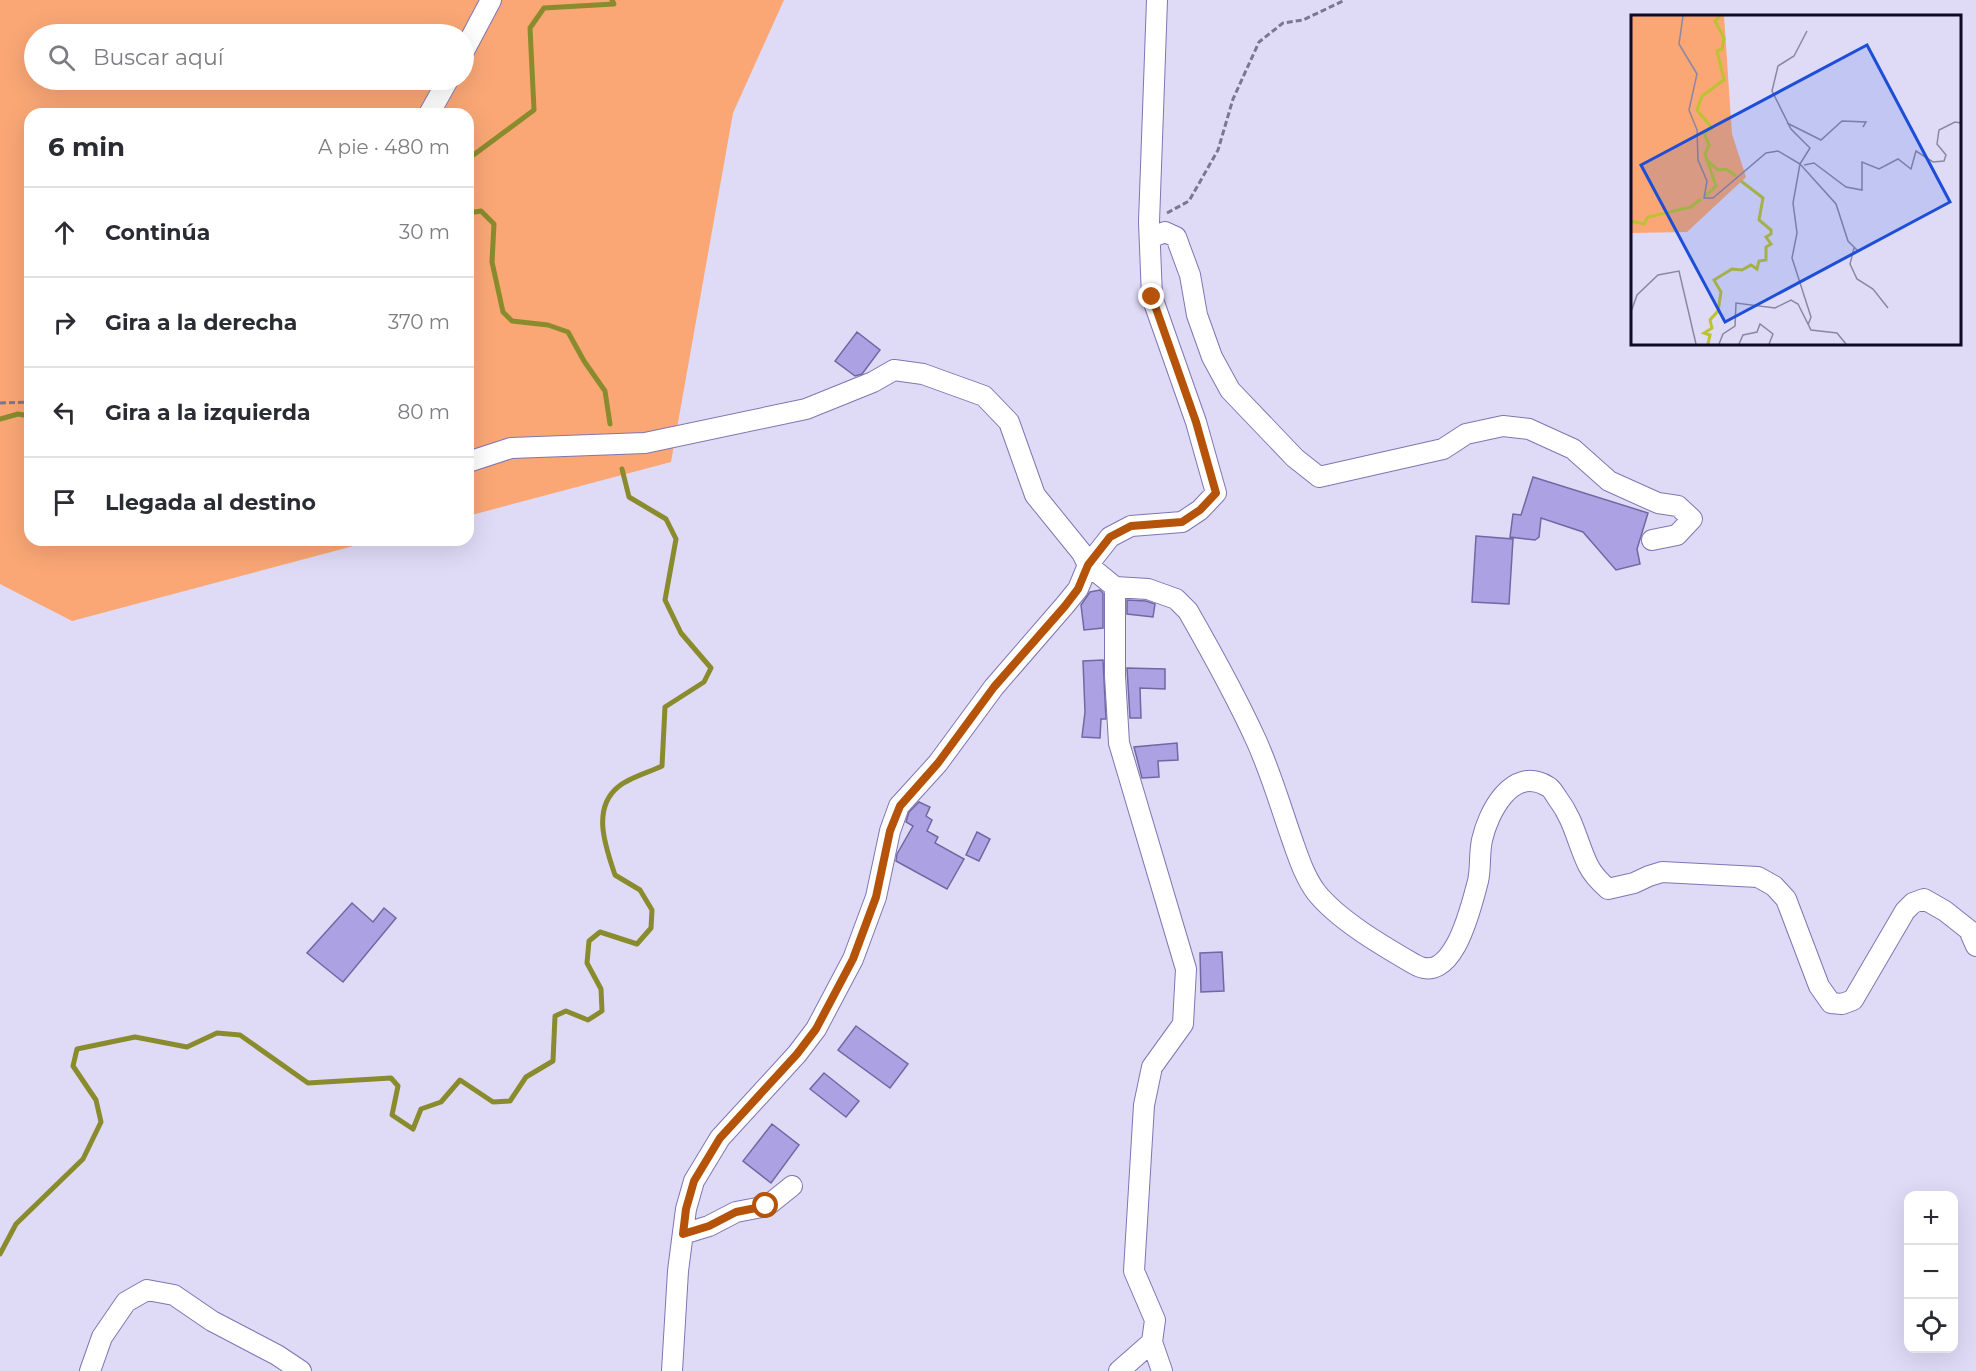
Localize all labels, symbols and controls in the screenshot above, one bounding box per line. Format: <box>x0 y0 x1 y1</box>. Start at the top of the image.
inset map <box>1631 15 1961 345</box>
search box <box>24 24 474 90</box>
icon: search <box>45 41 78 74</box>
text: Buscar aquí <box>93 44 224 71</box>
text: 6 min <box>48 131 125 163</box>
text: A pie · 480 m <box>318 135 450 159</box>
icon: ahead <box>48 216 81 249</box>
text: Continúa <box>105 219 210 246</box>
text: 30 m <box>399 220 450 244</box>
route end <box>1138 283 1164 309</box>
icon: right <box>48 306 81 339</box>
text: Gira a la derecha <box>105 309 297 336</box>
text: 370 m <box>388 310 450 334</box>
icon: left <box>48 396 81 429</box>
text: Gira a la izquierda <box>105 399 311 426</box>
text: 80 m <box>398 400 450 424</box>
icon: arrive <box>48 486 81 519</box>
text: Llegada al destino <box>105 489 316 516</box>
map controls <box>1904 1191 1958 1353</box>
button: + <box>1904 1191 1958 1245</box>
route start <box>752 1192 778 1218</box>
button: − <box>1904 1245 1958 1299</box>
button: locate <box>1904 1299 1958 1353</box>

